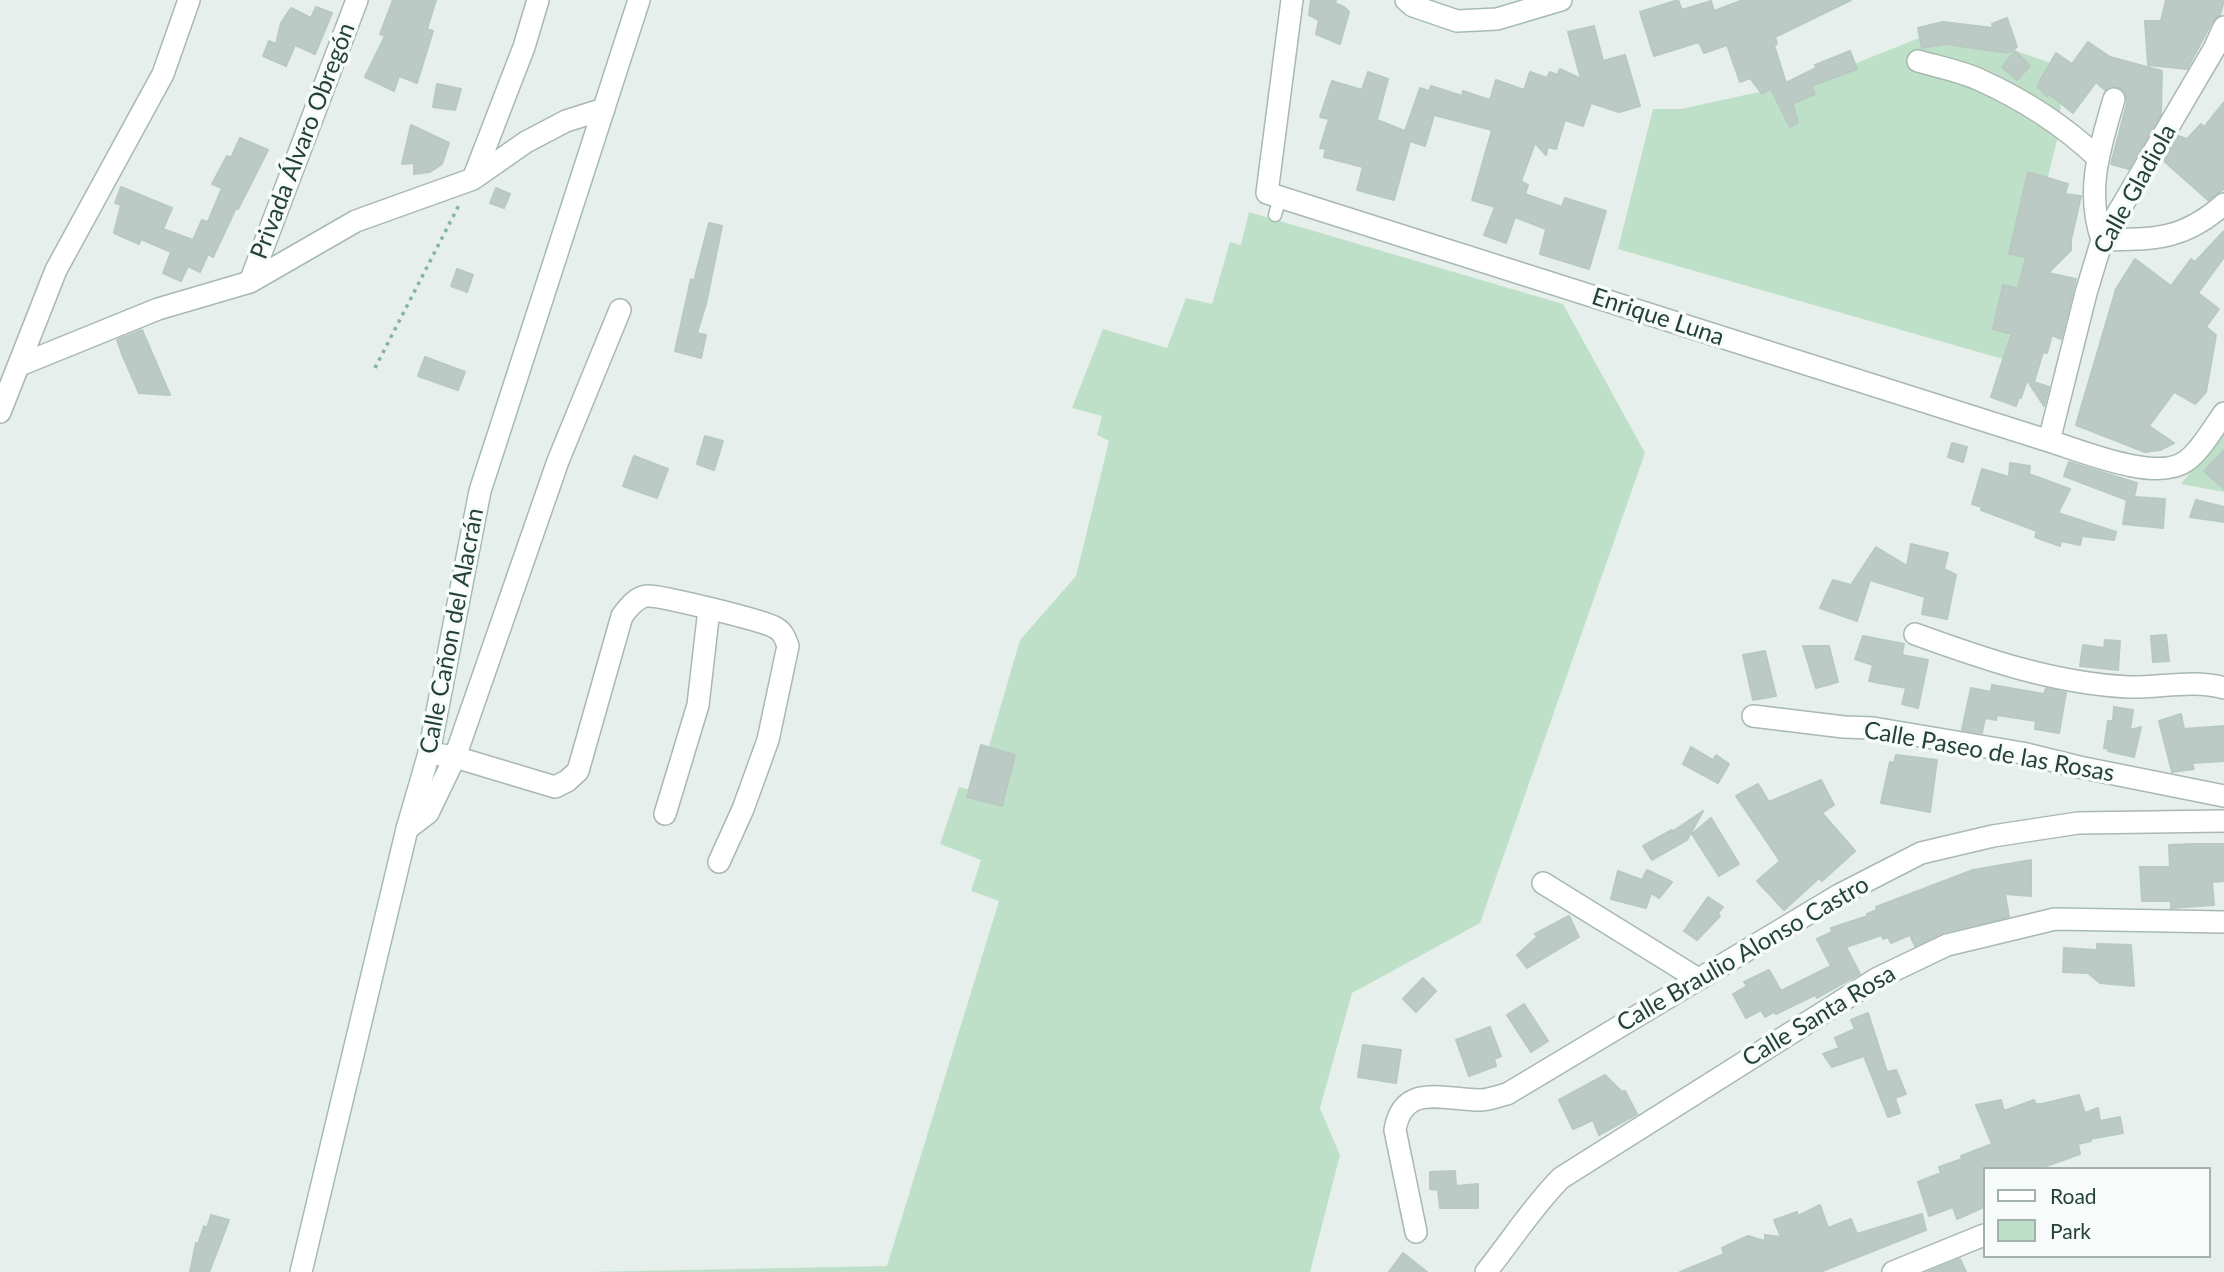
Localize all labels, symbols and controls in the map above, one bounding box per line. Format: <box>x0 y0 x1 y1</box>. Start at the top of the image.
street label: Privada Álvaro Obregón <box>245 19 361 263</box>
street label: Calle Gladiola <box>2088 119 2182 259</box>
street label: Enrique Luna <box>1588 282 1728 352</box>
street label: Calle Cañon del Alacrán <box>414 506 490 756</box>
street label: Calle Paseo de las Rosas <box>1862 716 2116 788</box>
street label: Calle Braulio Alonso Castro <box>1612 870 1874 1038</box>
street label: Calle Santa Rosa <box>1737 959 1901 1073</box>
legend <box>1982 1167 2210 1258</box>
text: Road <box>2050 1183 2097 1208</box>
text: Park <box>2050 1218 2091 1243</box>

